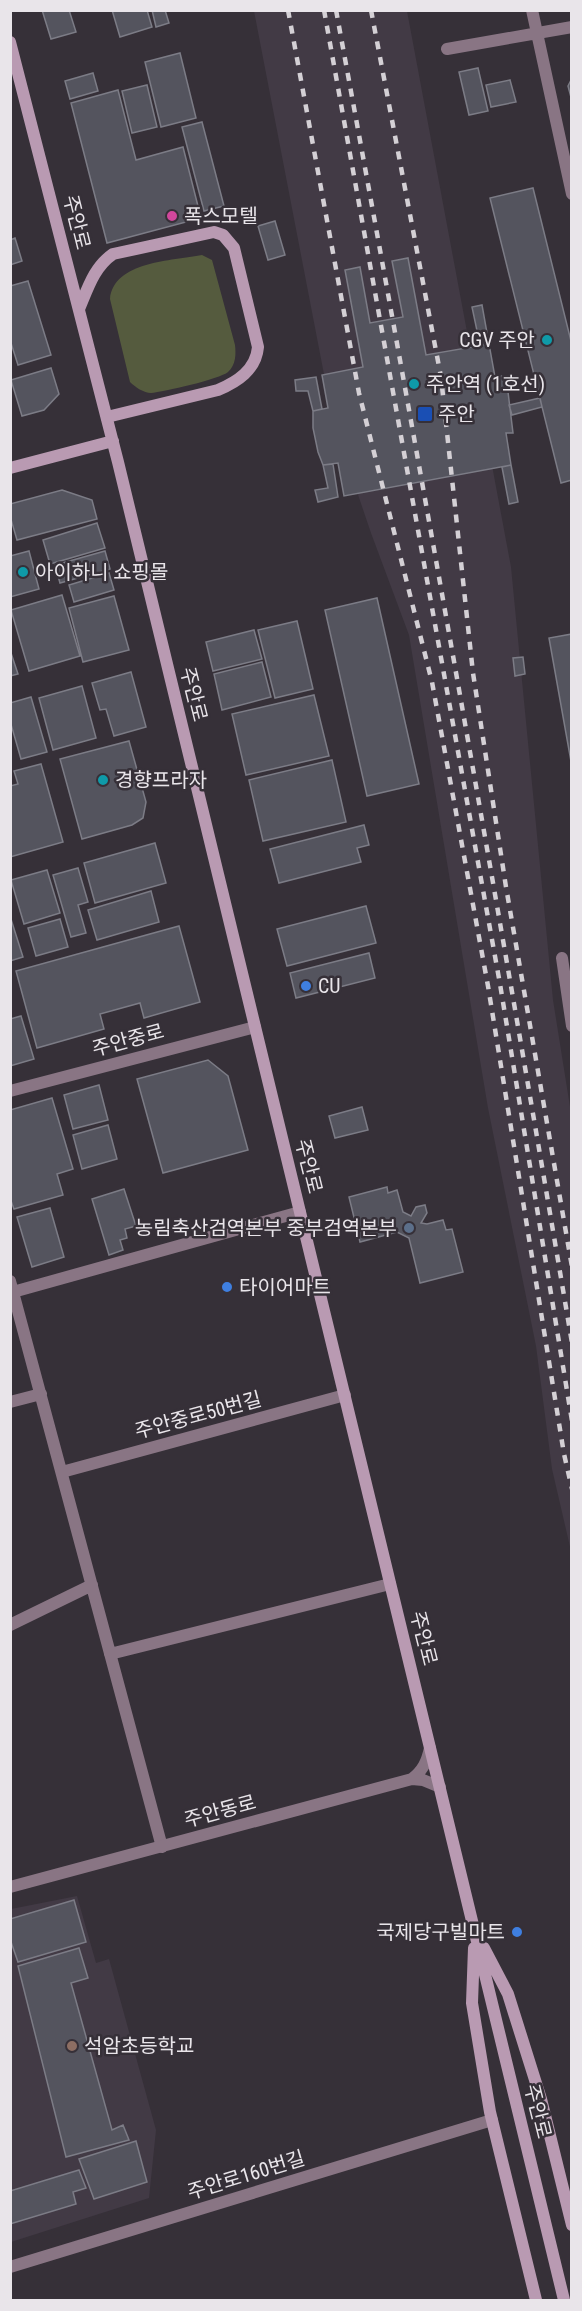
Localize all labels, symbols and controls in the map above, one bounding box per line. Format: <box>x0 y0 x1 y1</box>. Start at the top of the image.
street label: 주안로 <box>59 192 95 252</box>
place label: 폭스모텔 <box>184 204 258 228</box>
marker: 폭스모텔 <box>165 209 179 223</box>
place label: CGV 주안 <box>459 328 535 352</box>
marker: CGV 주안 <box>540 333 554 347</box>
place label: 주안역 (1호선) <box>426 372 545 396</box>
marker: 주안역 (1호선) <box>407 377 421 391</box>
place label: 주안 <box>438 402 475 426</box>
marker: 주안 <box>416 405 434 423</box>
place label: 아이하니 쇼핑몰 <box>35 560 168 584</box>
marker: 아이하니 쇼핑몰 <box>16 565 30 579</box>
street label: 주안로 <box>176 664 212 724</box>
place label: 경향프라자 <box>115 768 207 792</box>
marker: 경향프라자 <box>96 773 110 787</box>
place label: CU <box>318 974 341 998</box>
marker: CU <box>299 979 313 993</box>
street label: 주안중로 <box>89 1019 167 1061</box>
street label: 주안로 <box>291 1136 327 1196</box>
place label: 농림축산검역본부 중부검역본부 <box>135 1216 397 1240</box>
marker: 농림축산검역본부 중부검역본부 <box>402 1221 416 1235</box>
place label: 타이어마트 <box>239 1275 331 1299</box>
marker: 타이어마트 <box>220 1280 234 1294</box>
street label: 주안중로50번길 <box>132 1387 264 1443</box>
street label: 주안로 <box>406 1608 442 1668</box>
street label: 주안동로 <box>181 1790 259 1832</box>
place label: 국제당구빌마트 <box>376 1920 505 1944</box>
marker: 국제당구빌마트 <box>510 1925 524 1939</box>
place label: 석암초등학교 <box>84 2034 194 2058</box>
marker: 석암초등학교 <box>65 2039 79 2053</box>
street label: 주안로 <box>520 2081 556 2141</box>
street label: 주안로160번길 <box>184 2146 308 2204</box>

